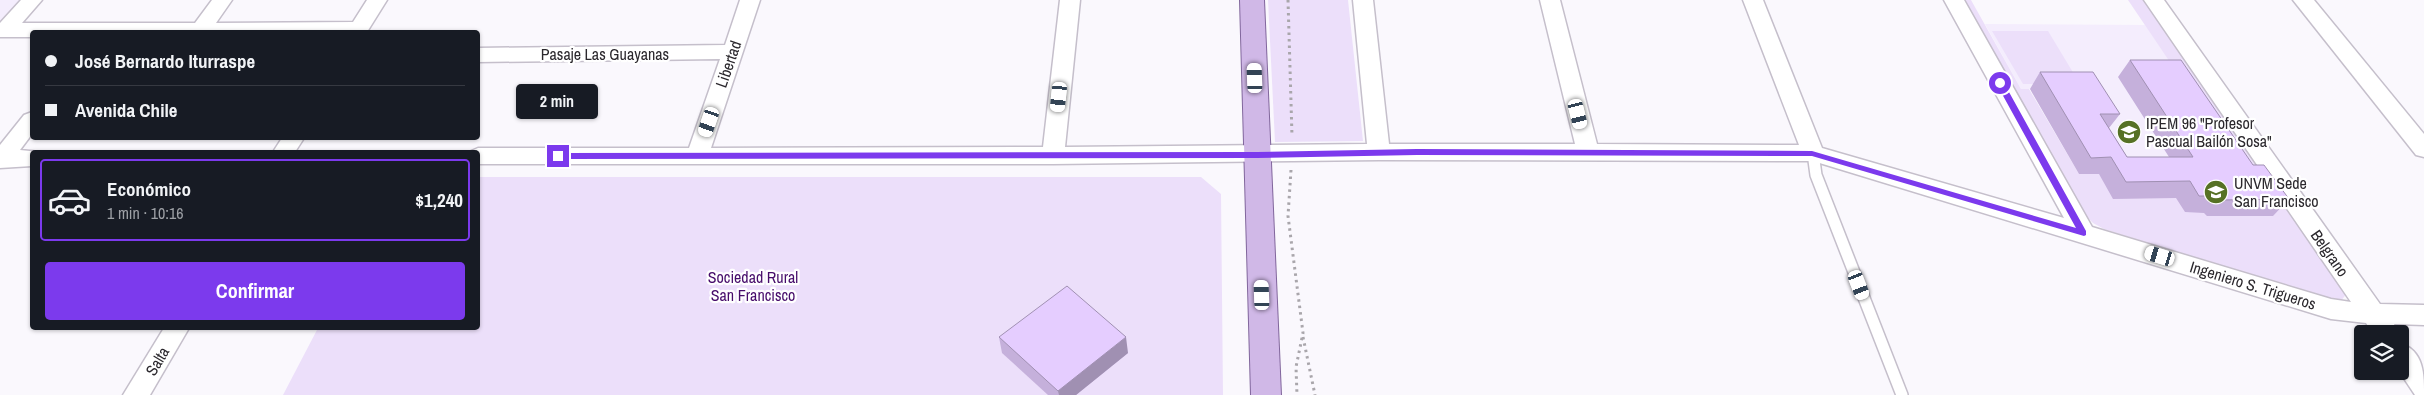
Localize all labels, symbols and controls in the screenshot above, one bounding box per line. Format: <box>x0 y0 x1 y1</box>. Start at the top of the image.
street label: Libertad <box>710 38 746 90</box>
street label: Pasaje Las Guayanas <box>541 43 669 65</box>
text: José Bernardo Iturraspe <box>75 48 255 74</box>
car <box>1246 63 1263 93</box>
route start <box>1989 72 2011 94</box>
car <box>1049 81 1068 113</box>
callout: 2 min <box>517 84 599 118</box>
text: 2 min <box>540 90 574 112</box>
text: Avenida Chile <box>75 97 177 123</box>
car <box>1567 98 1588 130</box>
car <box>697 105 720 139</box>
place label: IPEM 96 "Profesor Pascual Bailón Sosa" <box>2146 112 2272 152</box>
school or university icon: IPEM 96 "Profesor Pascual Bailón Sosa" <box>2116 119 2142 145</box>
route end <box>547 145 569 167</box>
place label: UNVM Sede San Francisco <box>2234 172 2319 212</box>
text: Económico <box>107 176 191 202</box>
icon: car <box>47 178 92 223</box>
school or university icon: UNVM Sede San Francisco <box>2203 179 2229 205</box>
text: $1,240 <box>415 187 463 213</box>
text: 1 min · 10:16 <box>107 202 184 224</box>
street label: Belgrano <box>2306 225 2354 281</box>
car <box>2143 244 2176 268</box>
street label: Ingeniero S. Trigueros <box>2187 255 2319 315</box>
button: Confirmar <box>45 262 465 320</box>
park label: Sociedad Rural San Francisco <box>708 266 798 306</box>
car <box>1846 268 1871 302</box>
car <box>1253 280 1270 310</box>
map controls <box>2354 325 2409 380</box>
button: layers <box>2354 325 2409 380</box>
street label: Salta <box>140 342 174 379</box>

